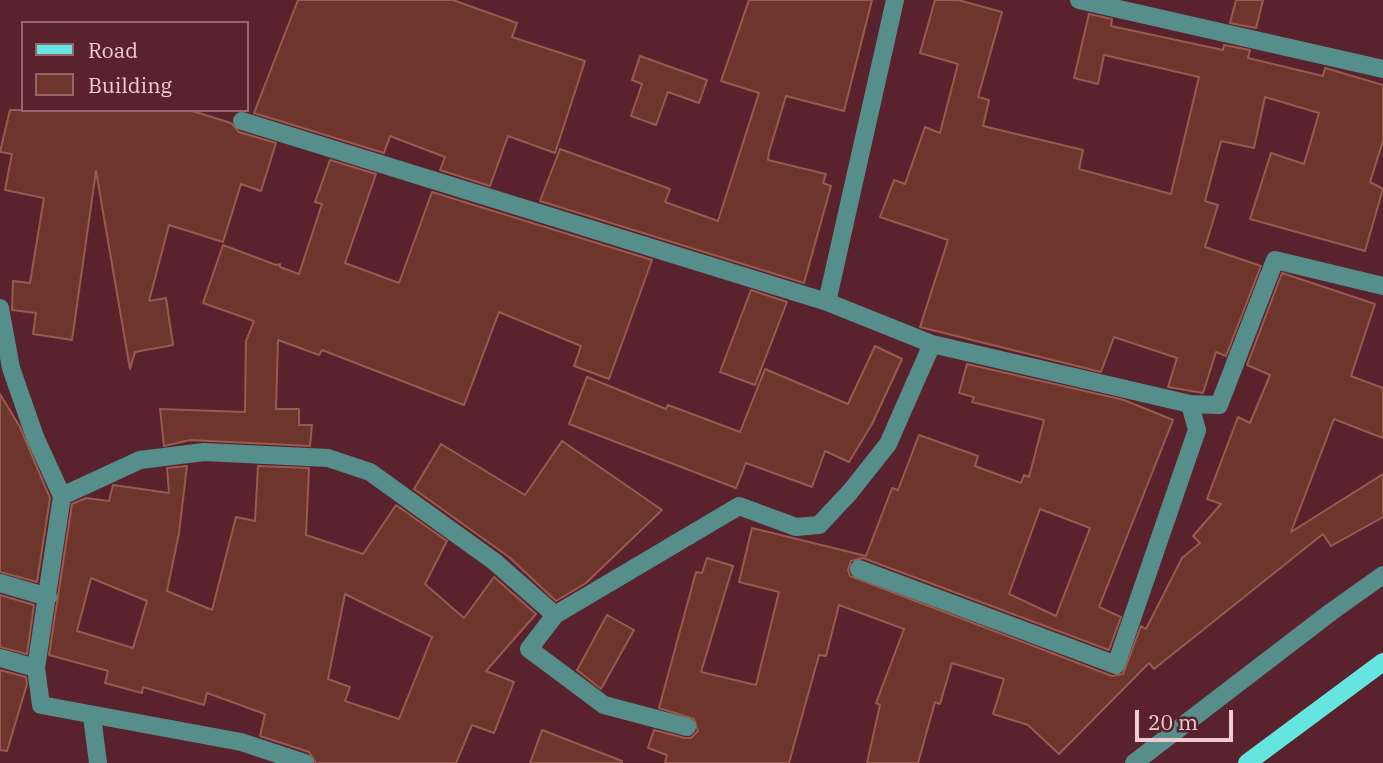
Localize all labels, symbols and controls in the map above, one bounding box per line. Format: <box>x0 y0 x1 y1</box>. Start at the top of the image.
legend <box>21 21 248 112</box>
text: Road <box>88 36 138 64</box>
text: Building <box>88 71 172 99</box>
scale bar <box>1138 696 1236 740</box>
text: 20 m <box>1148 708 1198 736</box>

